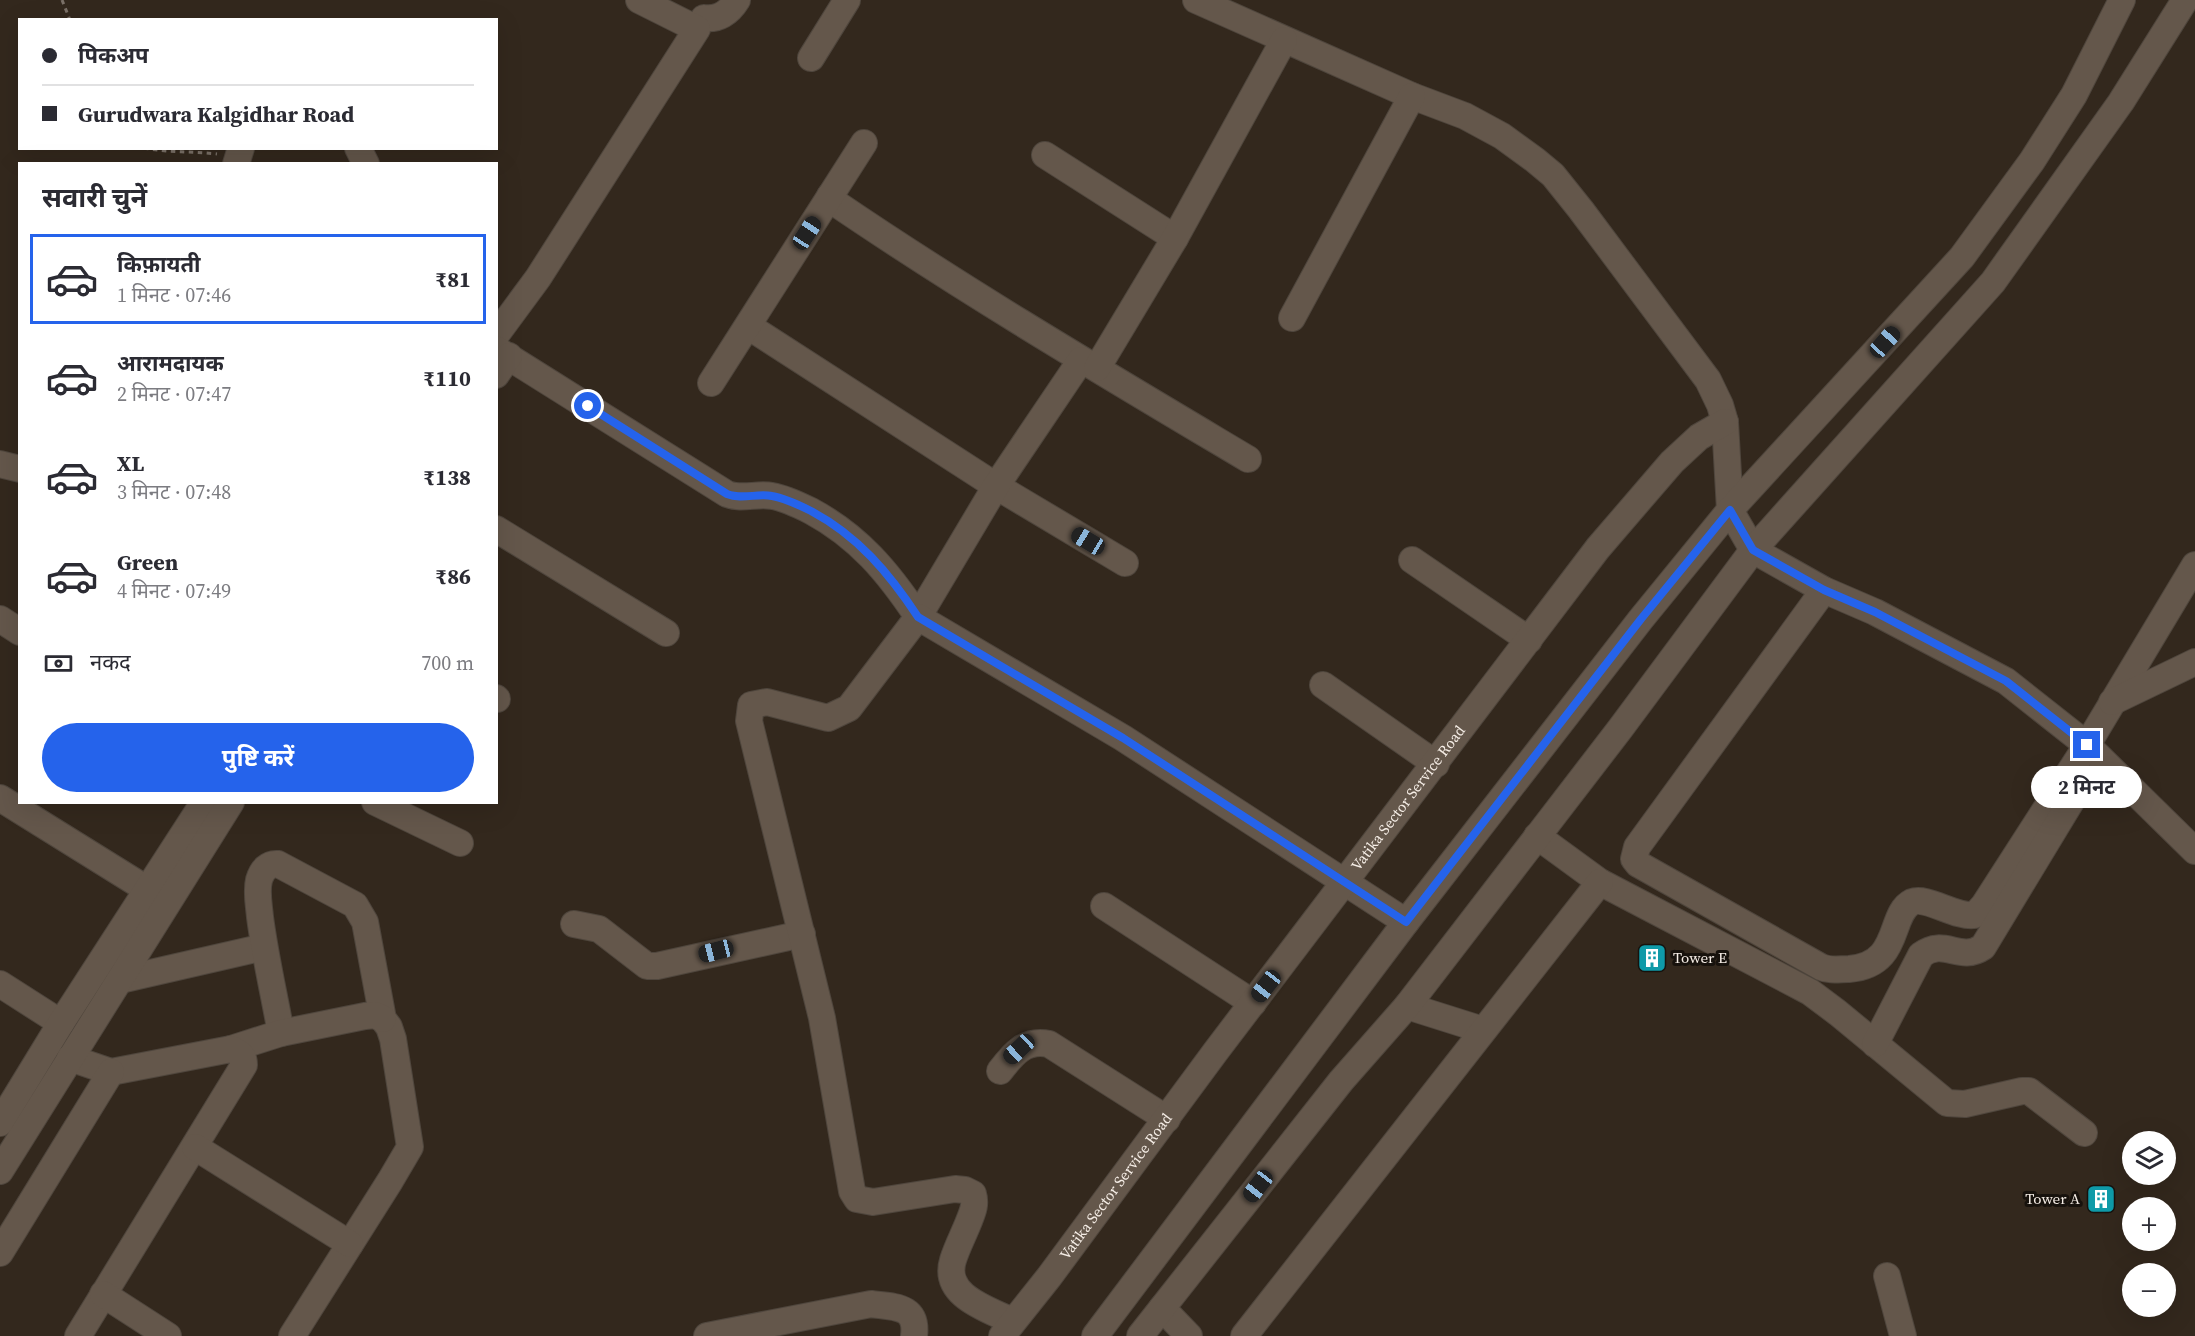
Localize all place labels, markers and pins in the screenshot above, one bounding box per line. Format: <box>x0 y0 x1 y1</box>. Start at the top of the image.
building icon: Tower E <box>1636 942 1668 974</box>
place label: Tower E <box>1673 947 1727 968</box>
building icon: Tower A <box>2085 1183 2117 1215</box>
place label: Tower A <box>2025 1188 2080 1209</box>

